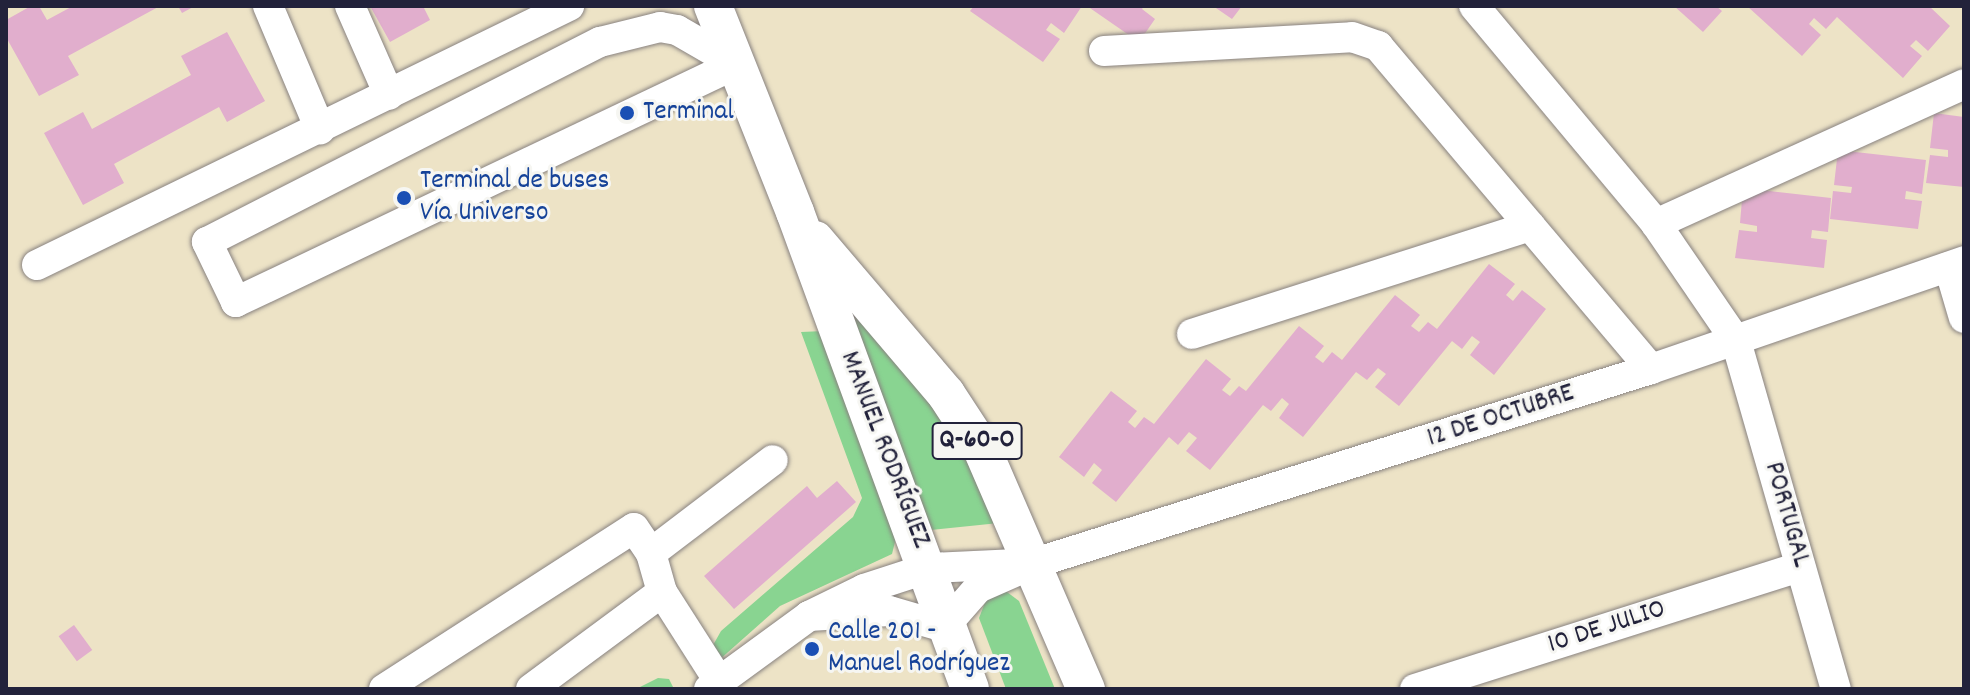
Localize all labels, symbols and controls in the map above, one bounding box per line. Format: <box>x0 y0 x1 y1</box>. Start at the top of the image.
place label: Terminal <box>643 96 734 130</box>
marker: Terminal <box>618 104 636 122</box>
place label: Terminal de buses Vía Universo <box>420 165 609 231</box>
marker: Terminal de buses Vía Universo <box>395 189 413 207</box>
street label: MANUEL RODRÍGUEZ <box>831 347 937 553</box>
street label: 12 DE OCTUBRE <box>1423 377 1579 457</box>
road number: Q-60-O <box>931 419 1023 463</box>
street label: PORTUGAL <box>1755 458 1817 572</box>
street label: 10 DE JULIO <box>1544 593 1670 663</box>
place label: Calle 201 - Manuel Rodríguez <box>828 616 1010 682</box>
marker: Calle 201 - Manuel Rodríguez <box>803 640 821 658</box>

